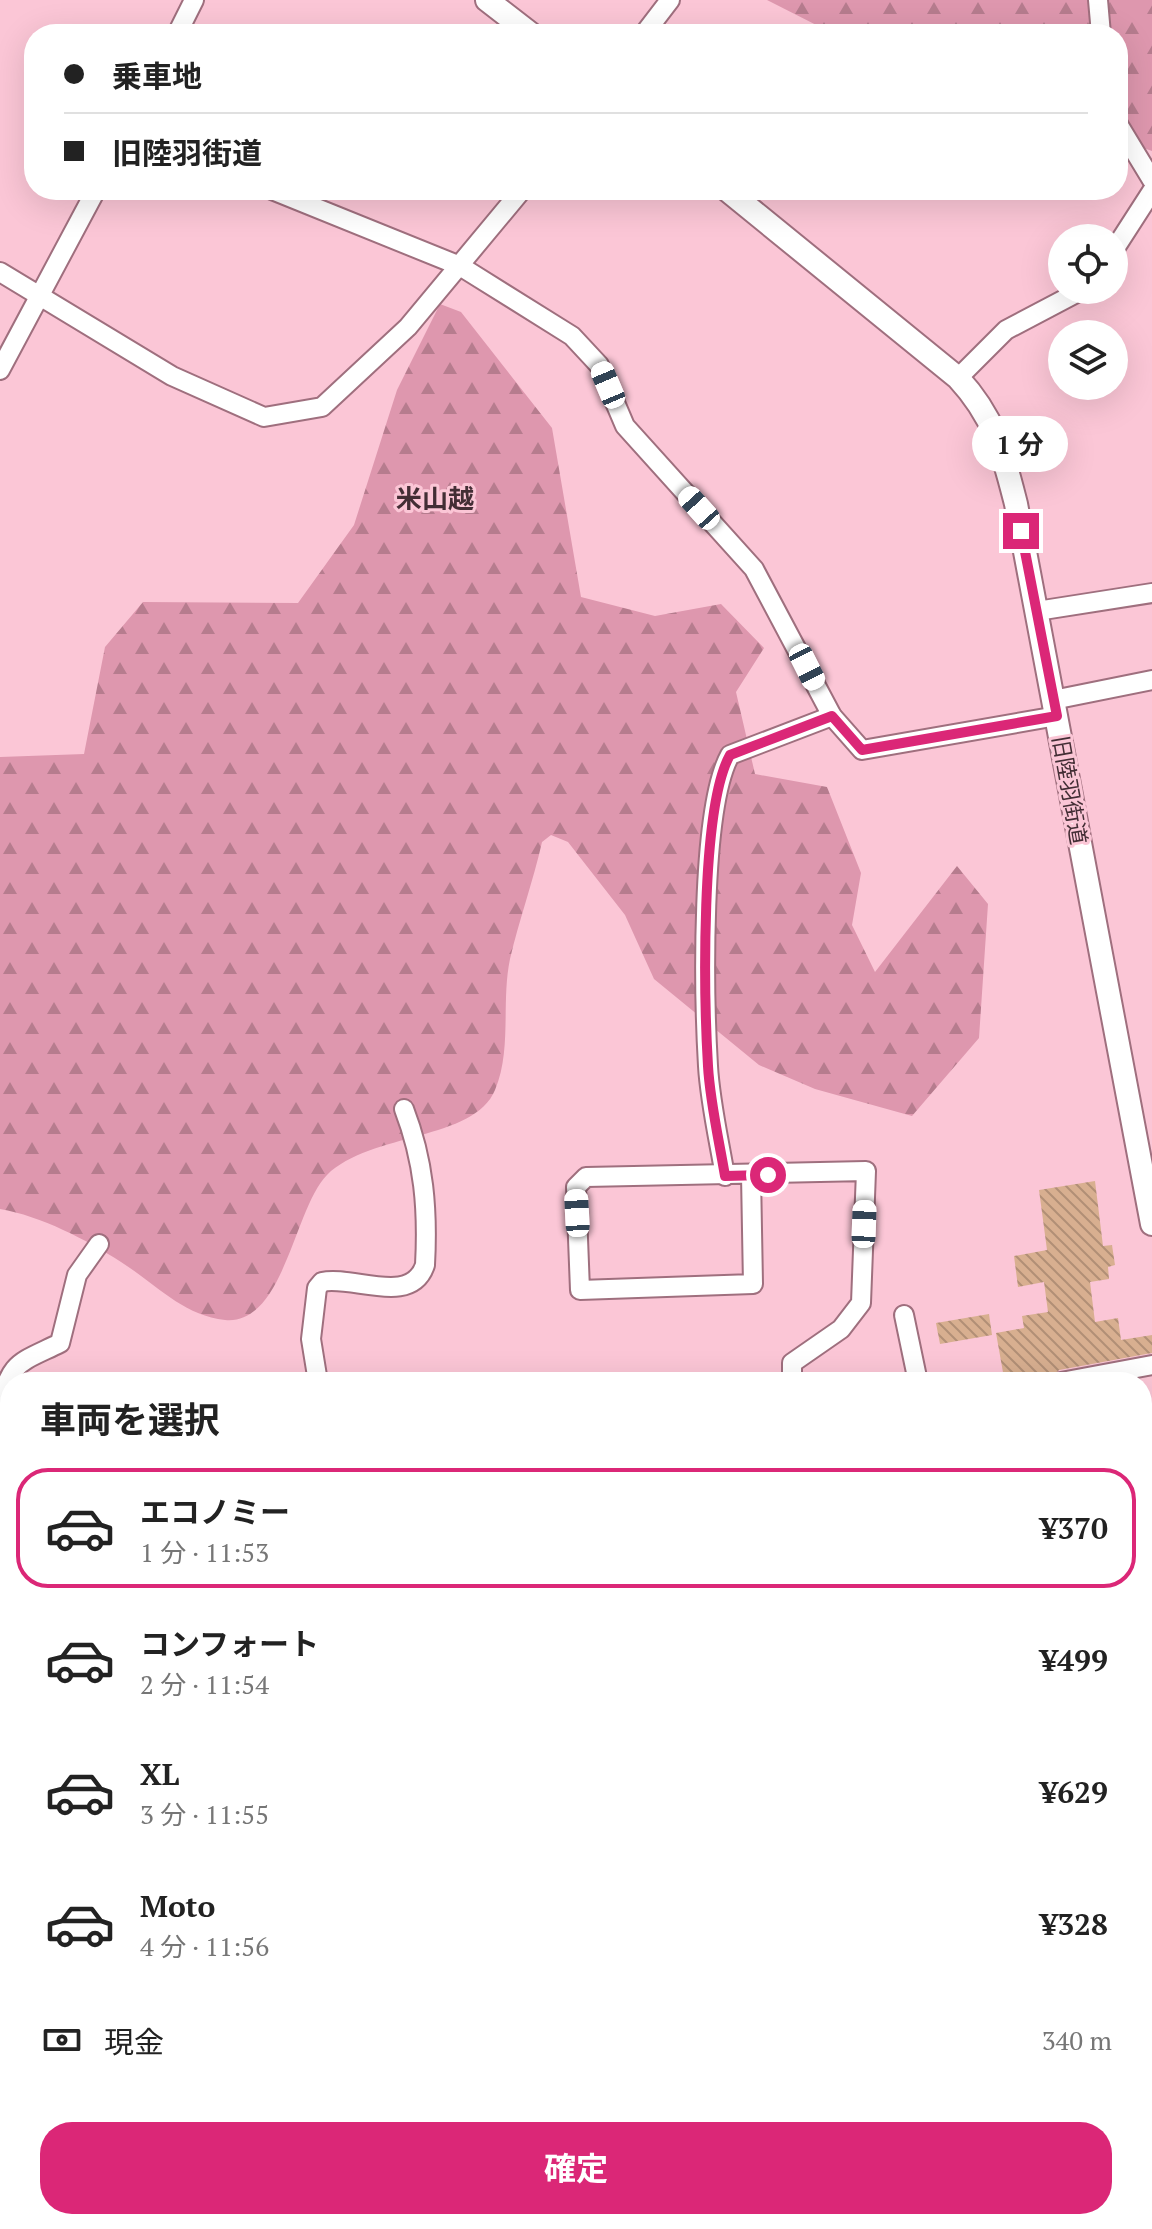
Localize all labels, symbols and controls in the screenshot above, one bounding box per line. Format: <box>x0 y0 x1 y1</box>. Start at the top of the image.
text: 乗車地 <box>112 56 202 96</box>
text: 旧陸羽街道 <box>112 133 262 173</box>
map controls <box>1048 224 1128 400</box>
button: locate <box>1048 224 1128 304</box>
button: layers <box>1048 320 1128 400</box>
car <box>588 358 628 412</box>
callout: 1 分 <box>973 415 1069 471</box>
text: 1 分 <box>996 427 1044 461</box>
district label: 米山越 <box>396 481 474 515</box>
car <box>674 482 724 534</box>
route end <box>1003 513 1039 549</box>
car <box>785 640 829 694</box>
street label: 旧陸羽街道 <box>1047 733 1094 847</box>
route start <box>750 1157 786 1193</box>
car <box>564 1188 590 1238</box>
car <box>851 1200 877 1248</box>
text: 車両を選択 <box>40 1396 220 1443</box>
icon: car <box>44 1492 116 1564</box>
text: エコノミー <box>140 1492 290 1532</box>
text: ¥370 <box>1040 1508 1108 1548</box>
text: 1 分 · 11:53 <box>140 1535 269 1569</box>
icon: car <box>44 1624 116 1696</box>
text: コンフォート <box>140 1624 319 1664</box>
text: ¥499 <box>1040 1640 1108 1680</box>
text: 2 分 · 11:54 <box>140 1667 269 1701</box>
text: XL <box>140 1754 179 1794</box>
icon: car <box>44 1756 116 1828</box>
text: ¥629 <box>1040 1772 1108 1812</box>
text: 3 分 · 11:55 <box>140 1797 269 1831</box>
text: Moto <box>140 1886 215 1926</box>
icon: car <box>44 1888 116 1960</box>
text: ¥328 <box>1040 1904 1108 1944</box>
text: 4 分 · 11:56 <box>140 1929 269 1963</box>
icon: cash <box>40 2018 84 2062</box>
text: 現金 <box>104 2022 164 2062</box>
text: 340 m <box>1042 2023 1112 2057</box>
button: 確定 <box>40 2122 1112 2214</box>

